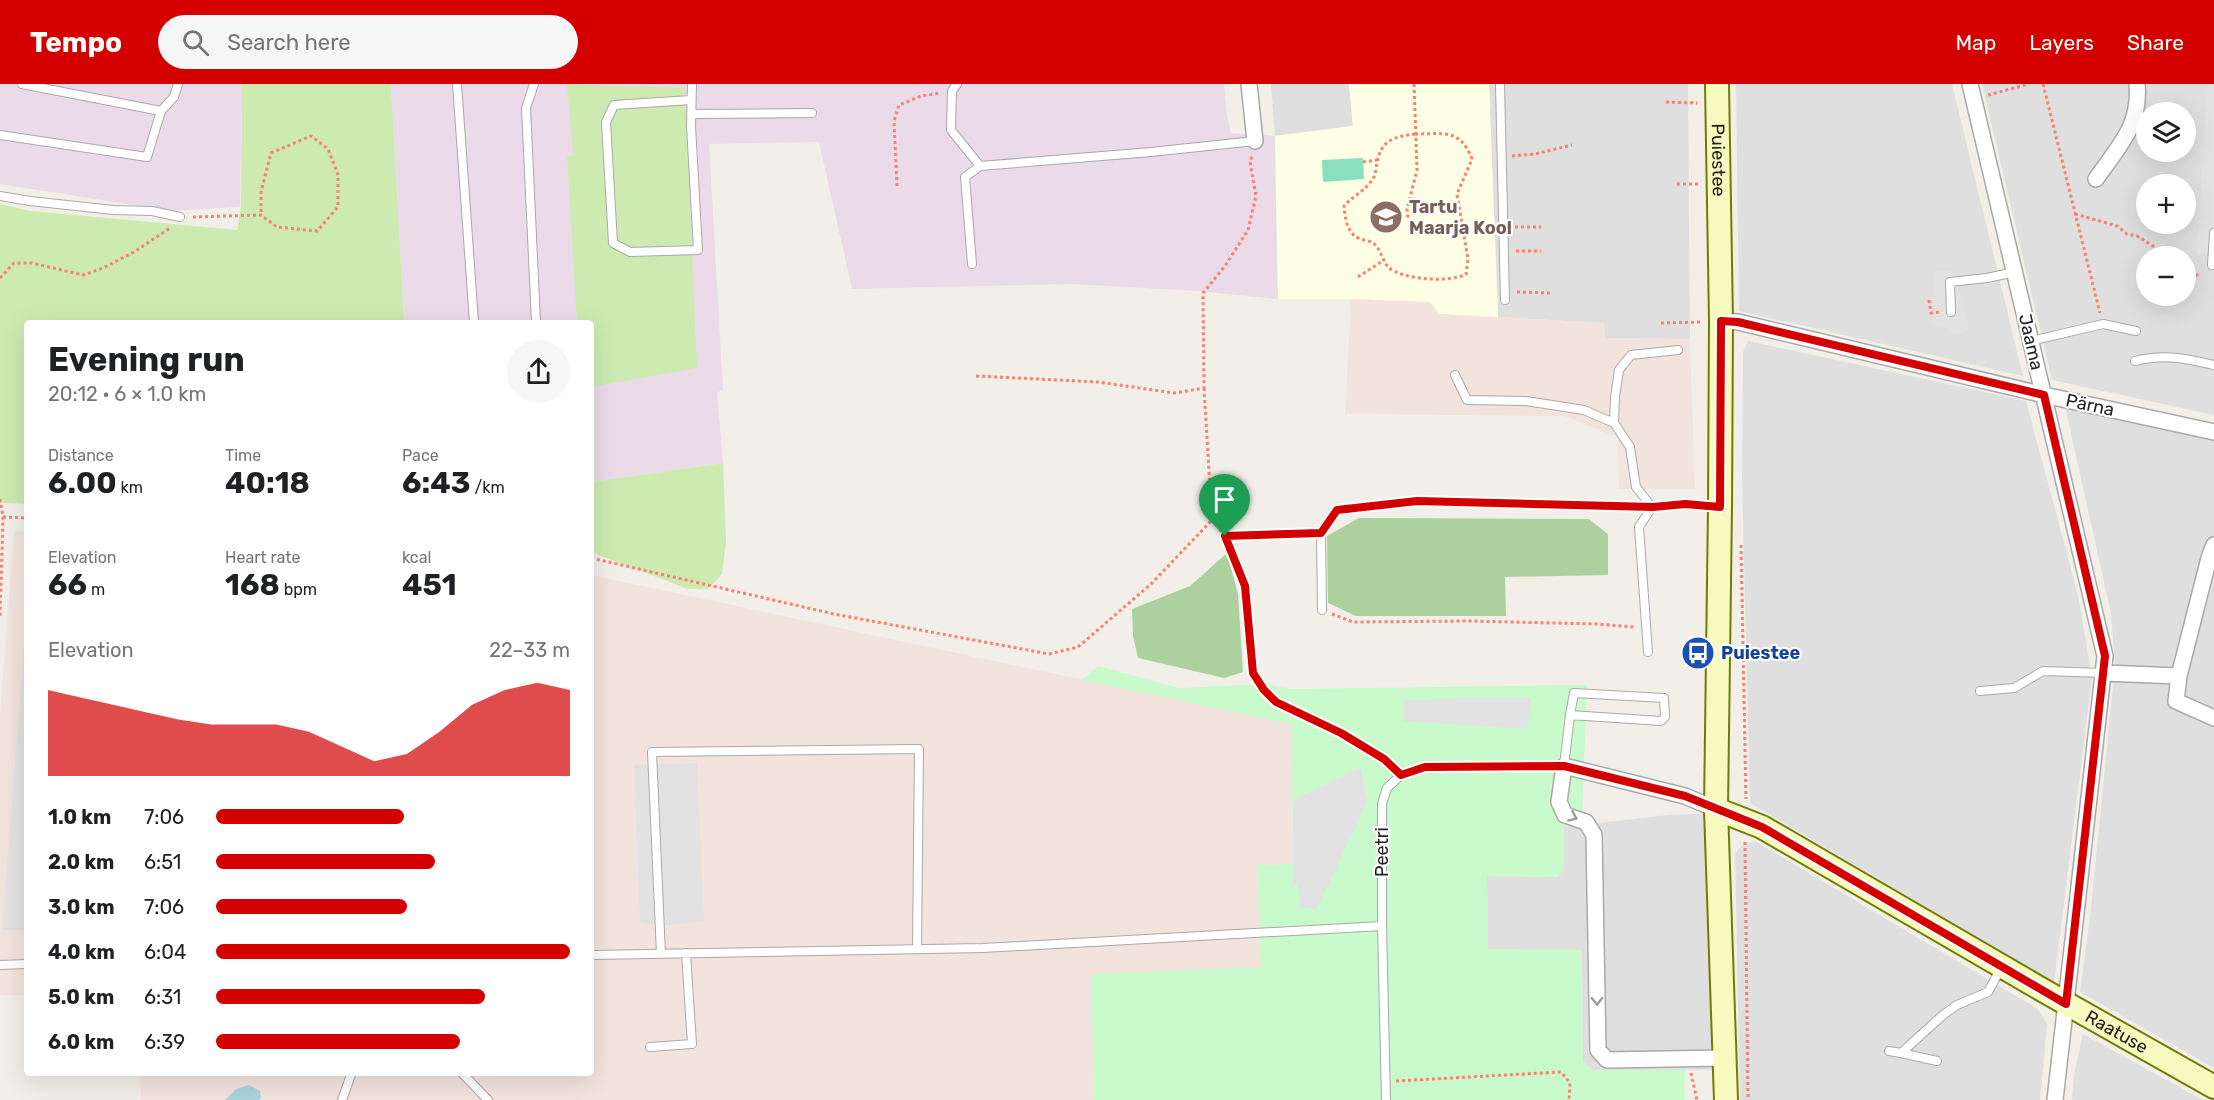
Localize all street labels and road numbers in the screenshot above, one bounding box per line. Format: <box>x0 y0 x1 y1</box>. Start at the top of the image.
street label: Puiestee <box>1707 123 1730 197</box>
street label: Jaama <box>2014 312 2048 372</box>
street label: Pärna <box>2064 389 2116 421</box>
street label: Peetri <box>1371 827 1393 877</box>
street label: Raatuse <box>2081 1005 2152 1058</box>

